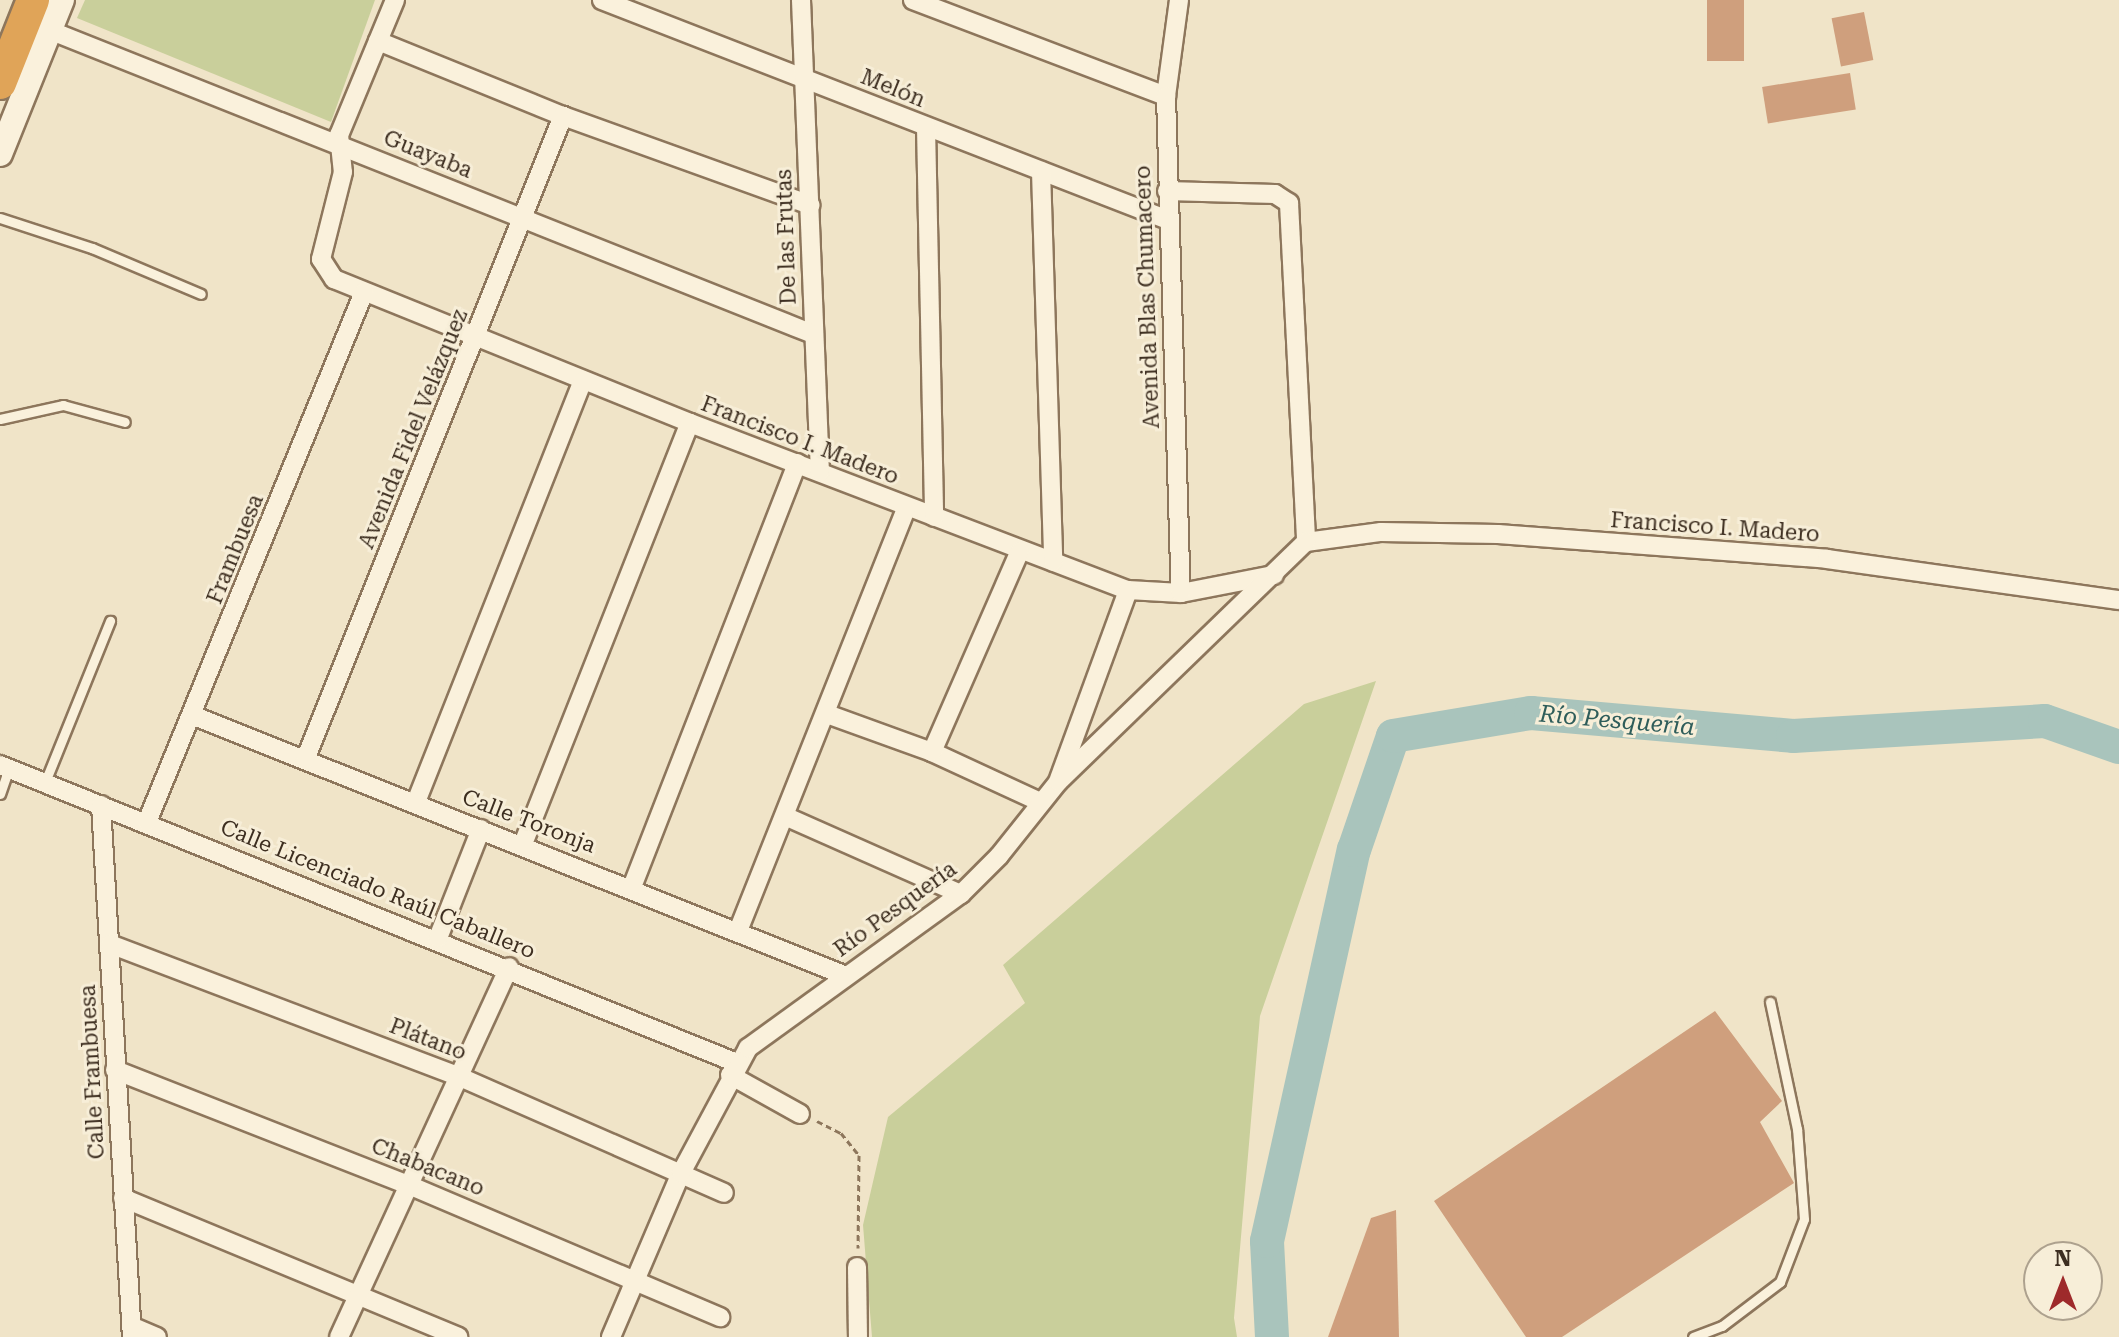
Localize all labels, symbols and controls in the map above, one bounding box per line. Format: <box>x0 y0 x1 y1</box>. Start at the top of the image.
street label: Melón <box>857 63 929 113</box>
street label: Guayaba <box>380 124 476 184</box>
street label: Avenida Blas Chumacero <box>1129 165 1165 429</box>
street label: De las Frutas <box>770 169 802 305</box>
street label: Avenida Fidel Velázquez <box>353 306 473 552</box>
street label: Francisco I. Madero <box>697 390 903 490</box>
street label: Frambuesa <box>201 490 269 608</box>
street label: Francisco I. Madero <box>1610 507 1820 547</box>
water label: Río Pesquería <box>1538 700 1696 742</box>
street label: Calle Toronja <box>459 783 599 859</box>
street label: Calle Licenciado Raúl Caballero <box>217 814 539 964</box>
street label: Río Pesquería <box>828 856 962 962</box>
street label: Calle Frambuesa <box>74 984 110 1160</box>
street label: Plátano <box>386 1012 470 1066</box>
street label: Chabacano <box>368 1132 488 1202</box>
north arrow <box>2023 1241 2103 1321</box>
text: N <box>2055 1246 2071 1271</box>

